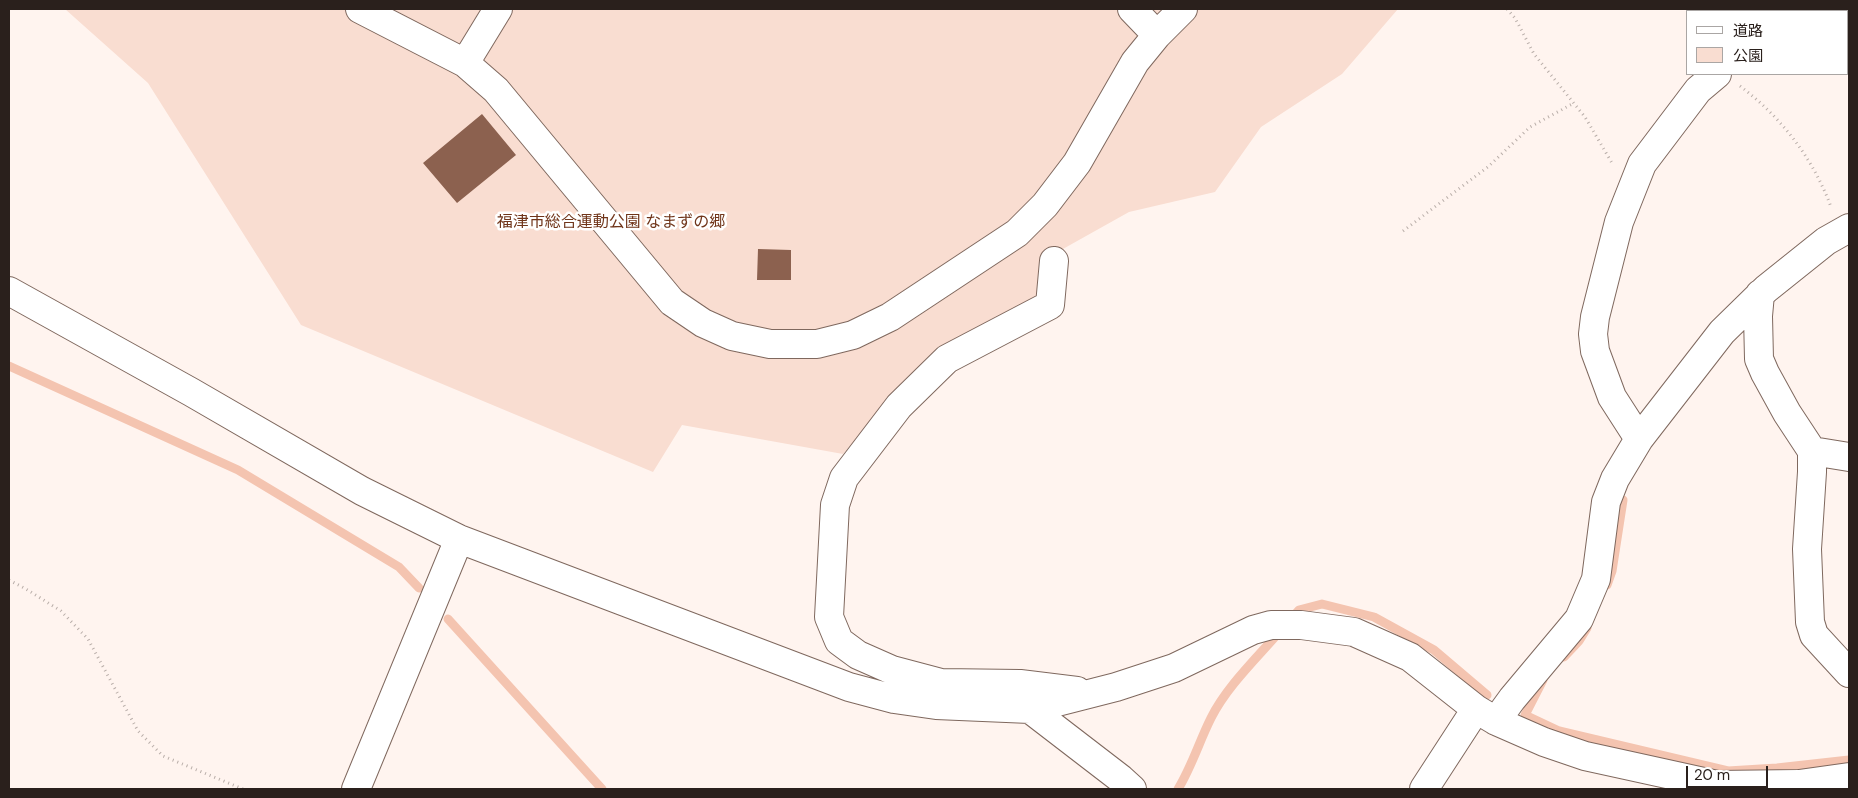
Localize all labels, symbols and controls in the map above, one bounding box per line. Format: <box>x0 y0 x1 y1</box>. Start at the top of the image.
legend <box>1686 10 1848 75</box>
text: 道路 <box>1733 21 1763 41</box>
text: 公園 <box>1733 46 1763 66</box>
park label: 福津市総合運動公園 なまずの郷 <box>497 213 725 233</box>
scale bar <box>1688 756 1770 788</box>
text: 20 m <box>1694 765 1730 785</box>

